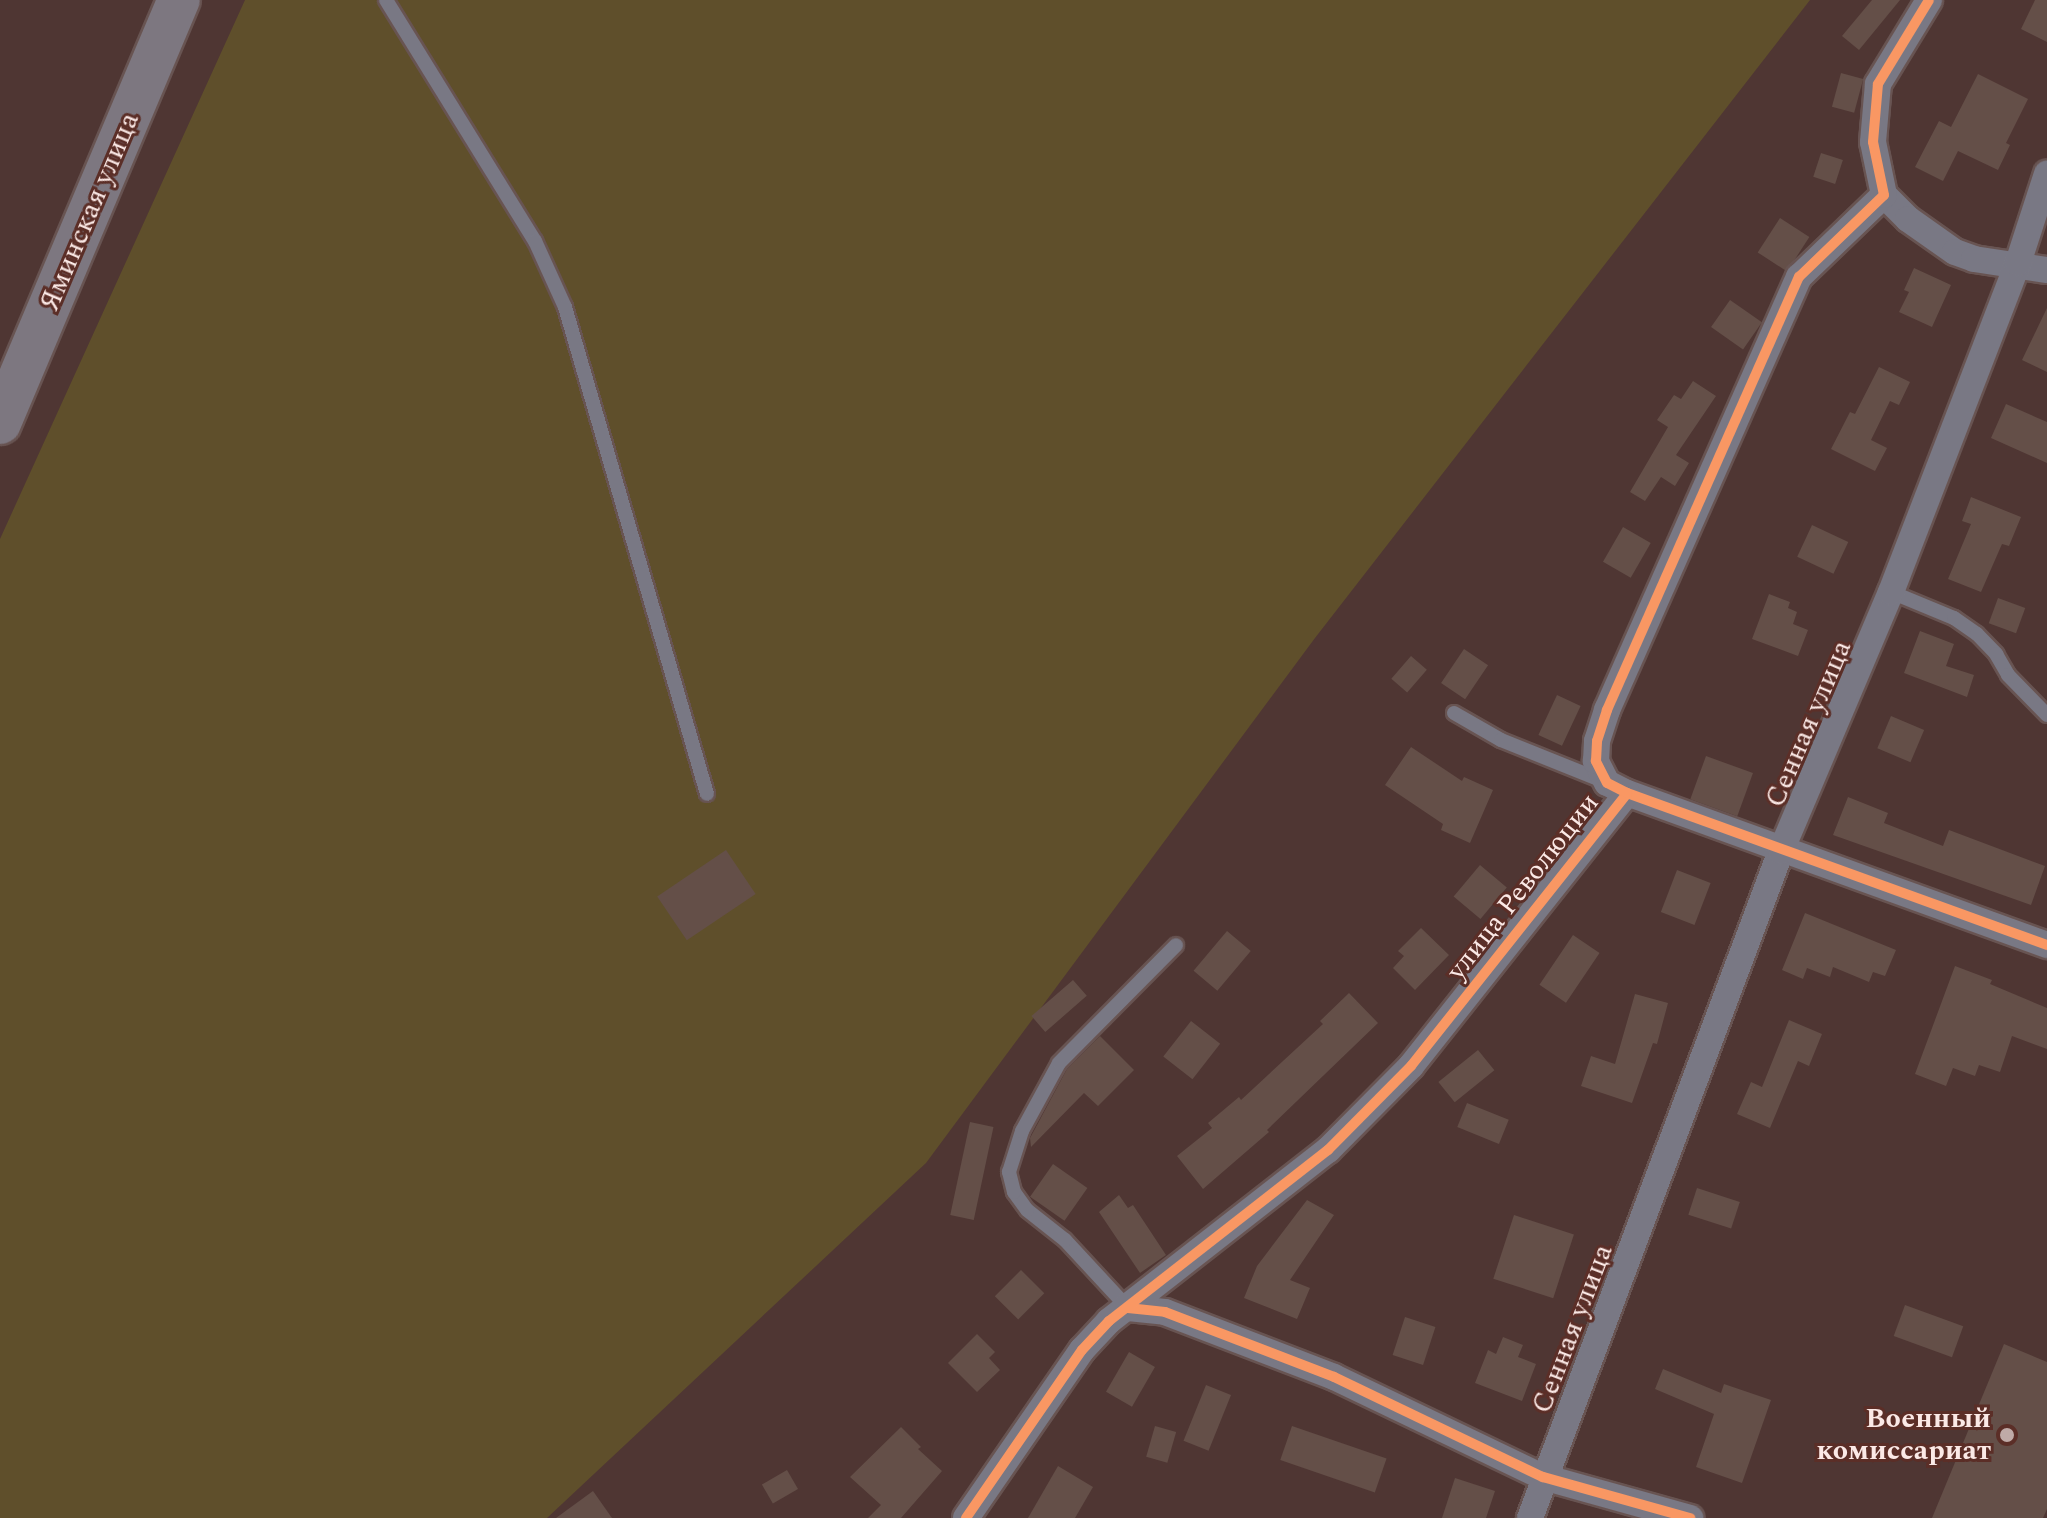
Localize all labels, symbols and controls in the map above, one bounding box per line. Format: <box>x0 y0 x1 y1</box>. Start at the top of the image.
street label: Яминская улица <box>33 108 147 316</box>
street label: Сенная улица <box>1759 635 1859 813</box>
street label: улица Революции <box>1440 787 1606 987</box>
street label: Сенная улица <box>1525 1240 1621 1418</box>
place label: Военный комиссариат <box>1817 1402 1991 1468</box>
marker: Военный комиссариат <box>1998 1426 2016 1444</box>

